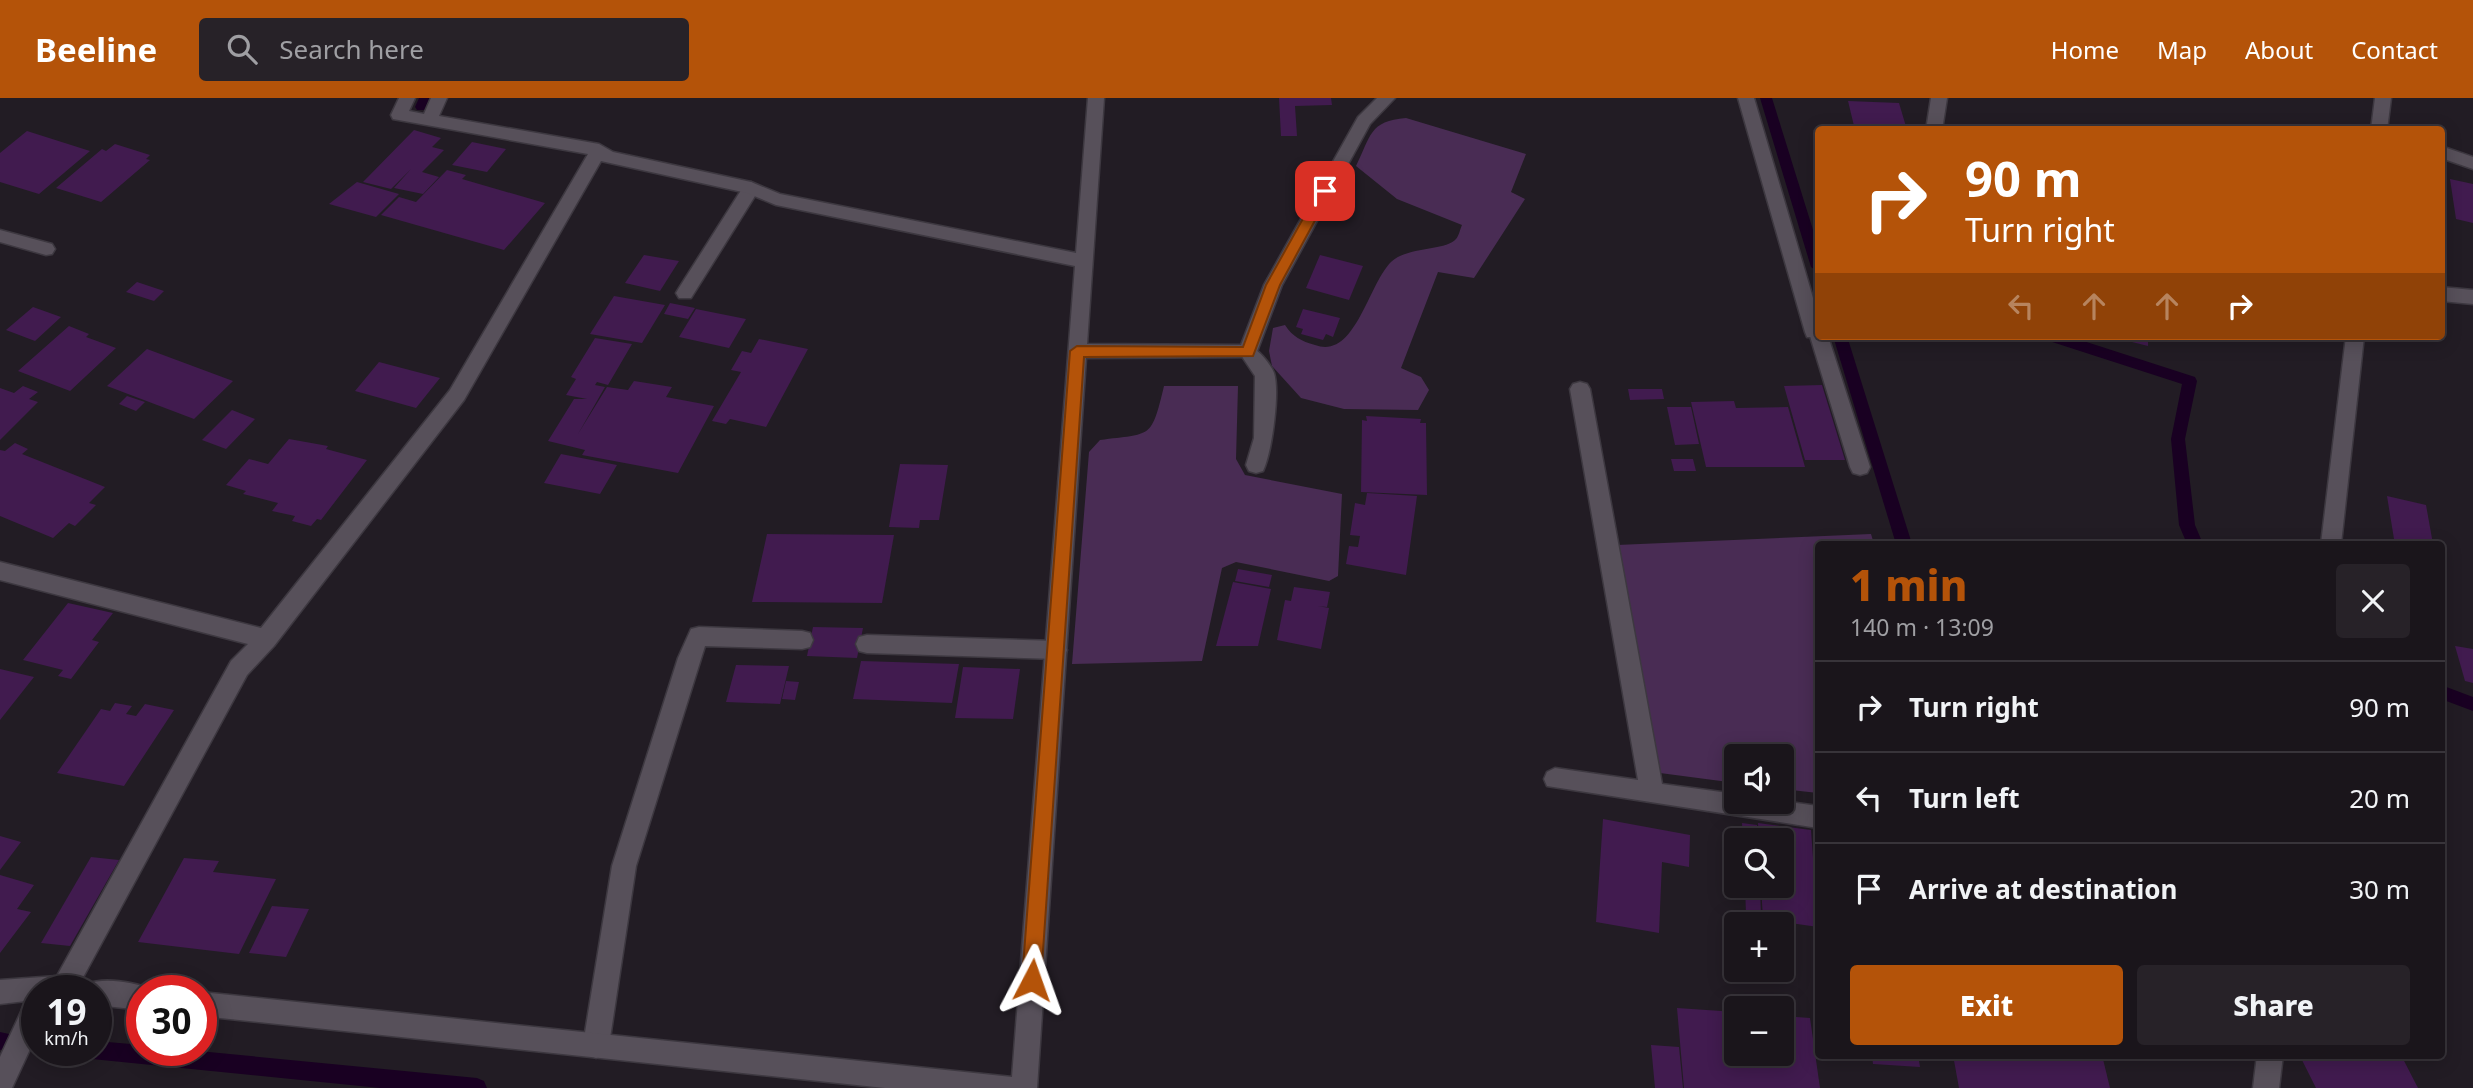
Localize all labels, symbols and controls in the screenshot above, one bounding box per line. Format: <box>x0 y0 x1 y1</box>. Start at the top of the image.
search box <box>199 18 689 81</box>
text: Beeline <box>35 27 157 72</box>
icon: search <box>223 30 261 68</box>
text: Search here <box>279 31 424 67</box>
text: Home <box>2051 33 2119 66</box>
text: Map <box>2157 33 2207 66</box>
text: About <box>2245 33 2313 66</box>
text: Contact <box>2351 33 2438 66</box>
text: 90 m <box>1965 145 2082 211</box>
icon: right <box>1850 154 1941 245</box>
pin <box>1295 161 1355 221</box>
icon: arrive <box>1306 172 1344 210</box>
text: Turn right <box>1965 208 2115 251</box>
icon: left <box>2002 287 2040 325</box>
icon: ahead <box>2075 287 2113 325</box>
icon: ahead <box>2148 287 2186 325</box>
icon: right <box>2221 287 2259 325</box>
text: 1 min <box>1850 556 1967 613</box>
button: close <box>2336 564 2410 638</box>
text: 140 m · 13:09 <box>1850 611 1994 643</box>
icon: right <box>1850 688 1888 726</box>
text: Turn right <box>1909 689 2039 725</box>
text: 90 m <box>2349 689 2410 725</box>
map controls <box>1724 744 1794 1066</box>
button: sound <box>1724 744 1794 814</box>
icon: left <box>1850 779 1888 817</box>
text: Turn left <box>1909 780 2020 816</box>
text: 20 m <box>2349 780 2410 816</box>
button: search <box>1724 828 1794 898</box>
icon: arrive <box>1850 870 1888 908</box>
text: Arrive at destination <box>1909 871 2178 907</box>
text: 30 m <box>2349 871 2410 907</box>
button: + <box>1724 912 1794 982</box>
position arrow <box>995 943 1069 1017</box>
button: Exit <box>1850 965 2123 1045</box>
button: Share <box>2137 965 2410 1045</box>
speed limit sign: 30 <box>126 975 217 1066</box>
text: 19 <box>46 988 87 1035</box>
button: − <box>1724 996 1794 1066</box>
text: km/h <box>44 1026 89 1050</box>

